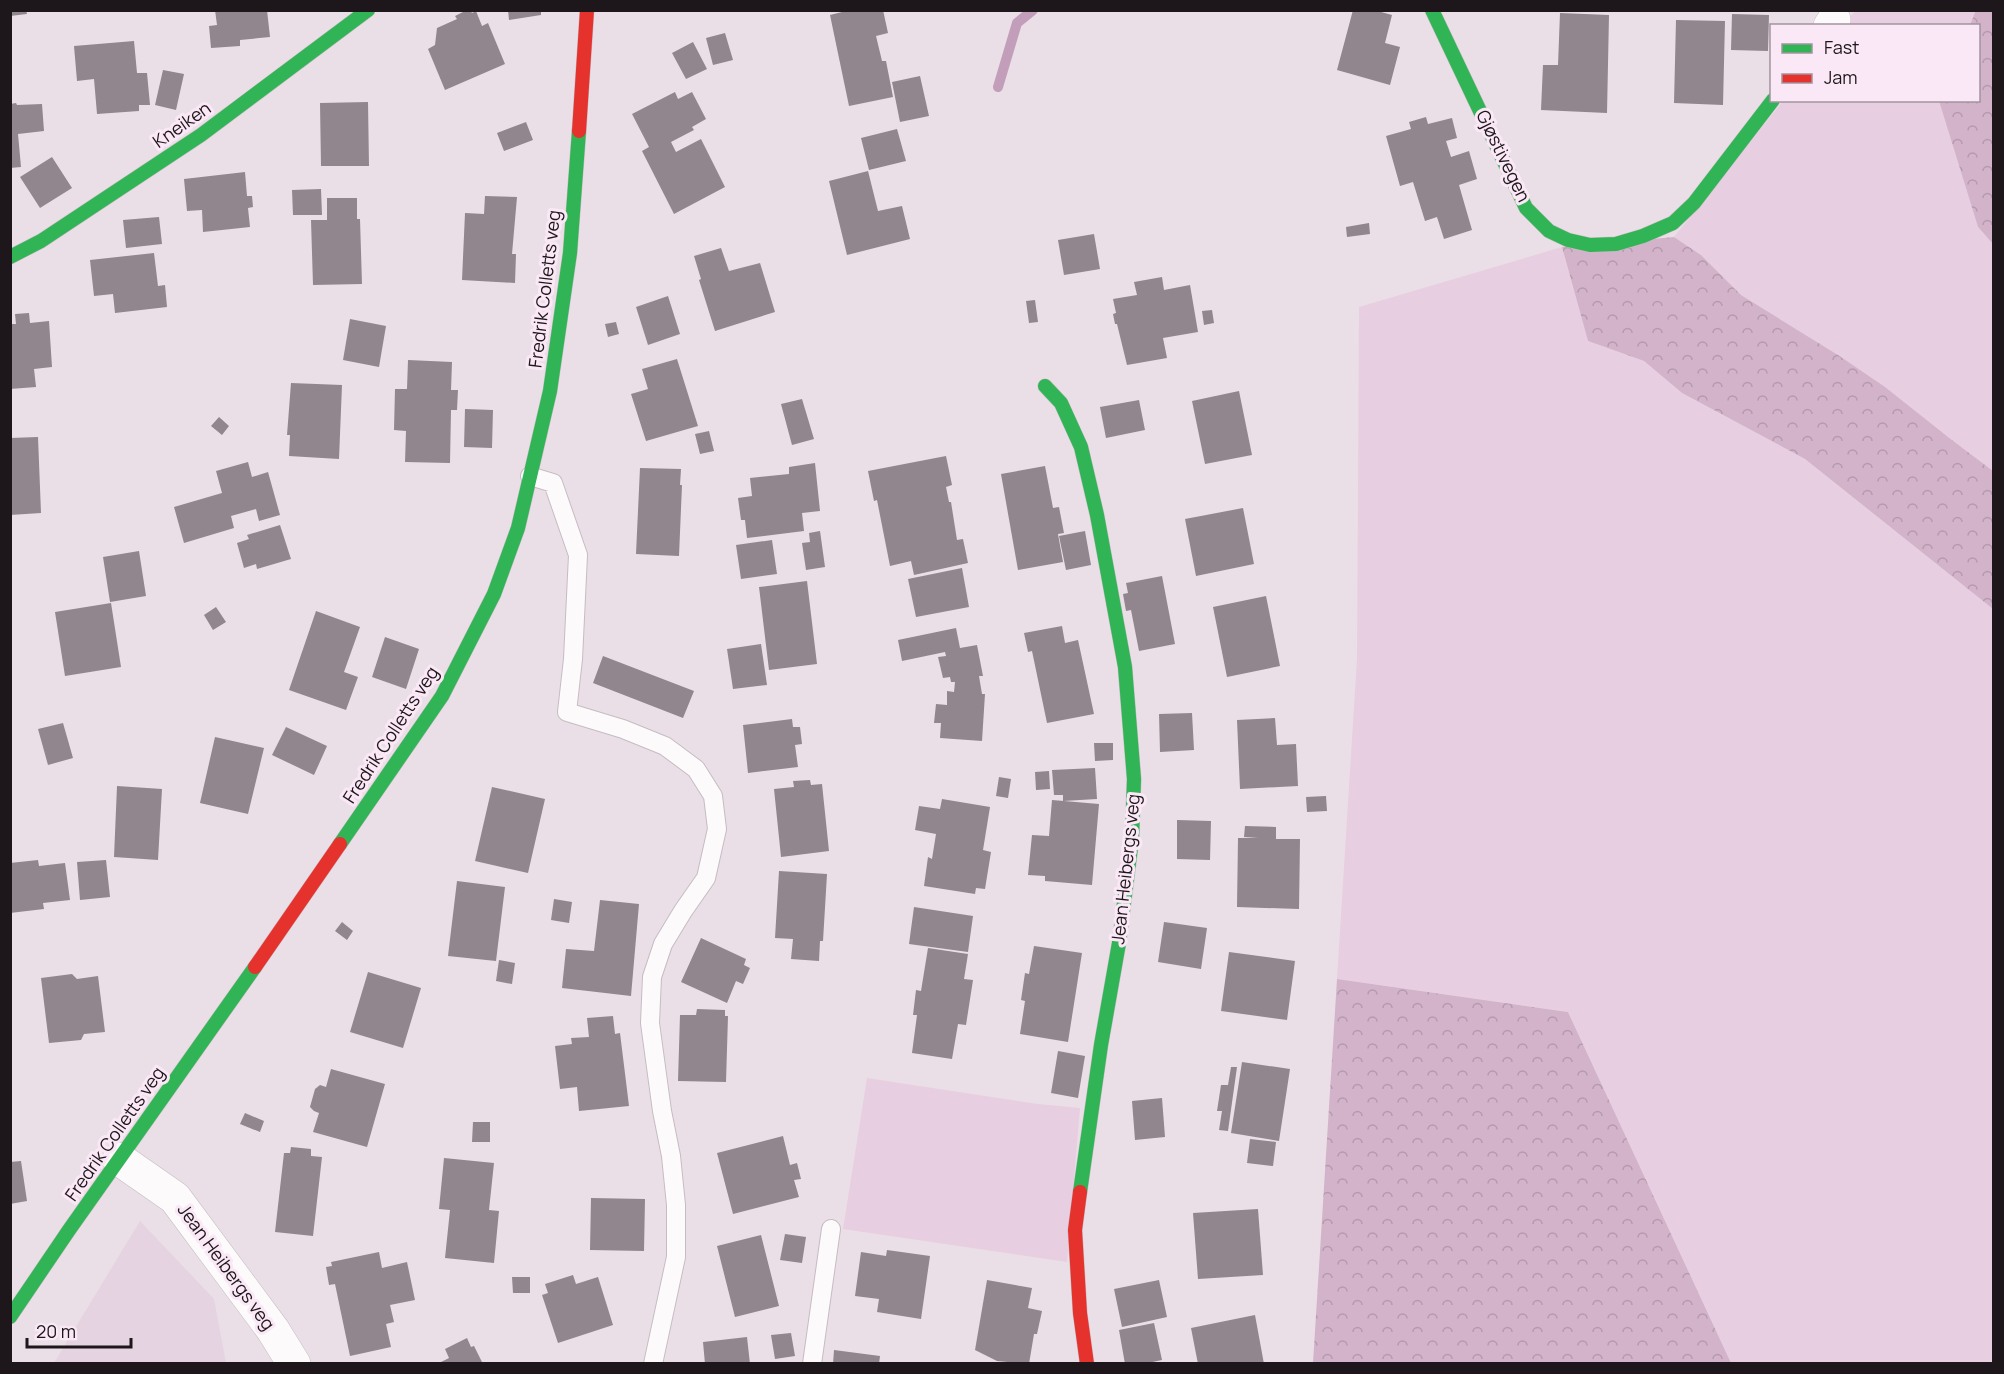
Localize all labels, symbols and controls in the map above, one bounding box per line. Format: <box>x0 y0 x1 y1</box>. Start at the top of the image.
legend <box>1770 24 1980 102</box>
text: Fast <box>1824 35 1859 59</box>
text: Jam <box>1824 65 1858 89</box>
street label: Kneiken <box>148 95 215 153</box>
street label: Gjøstivegen <box>1471 106 1537 206</box>
street label: Fredrik Colletts veg <box>522 209 566 369</box>
street label: Fredrik Colletts veg <box>337 661 443 807</box>
street label: Jean Heibergs veg <box>1105 793 1145 945</box>
street label: Fredrik Colletts veg <box>59 1062 169 1205</box>
street label: Jean Heibergs veg <box>173 1198 281 1335</box>
scale bar <box>27 1311 130 1349</box>
text: 20 m <box>36 1319 76 1343</box>

